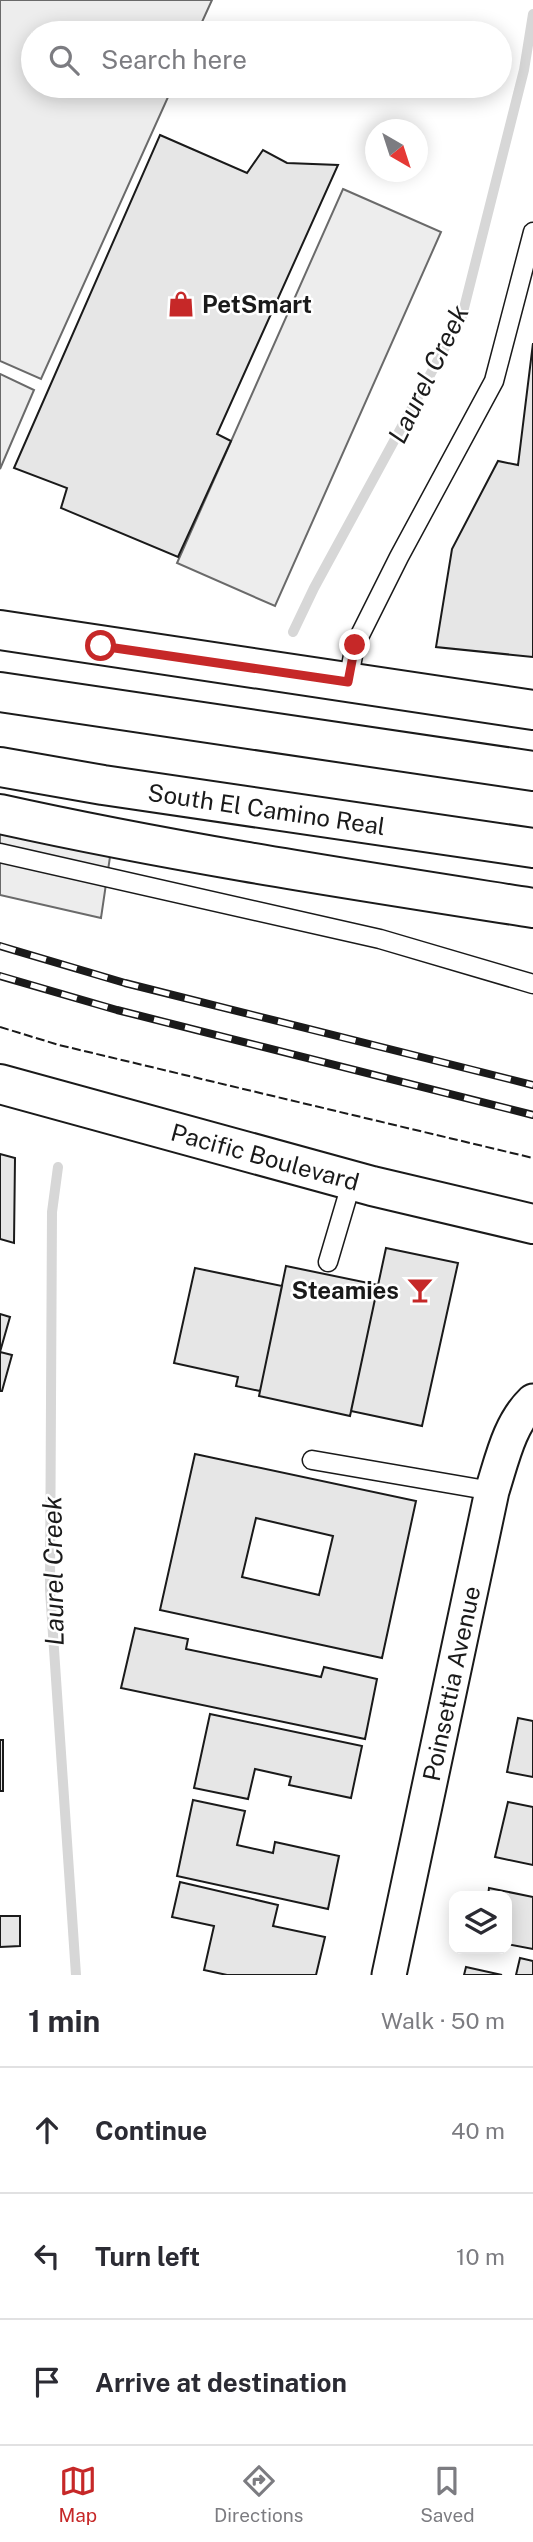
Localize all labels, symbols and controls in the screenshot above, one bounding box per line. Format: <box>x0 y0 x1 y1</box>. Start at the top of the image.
search box <box>21 21 512 98</box>
icon: search <box>45 41 83 79</box>
text: Search here <box>101 44 247 75</box>
north arrow <box>365 119 428 182</box>
shop icon: PetSmart <box>166 289 196 319</box>
place label: PetSmart <box>202 290 312 318</box>
water label: Laurel Creek <box>381 300 475 448</box>
route end <box>339 629 370 660</box>
route start <box>85 630 116 661</box>
street label: South El Camino Real <box>146 778 387 840</box>
street label: Pacific Boulevard <box>168 1118 362 1196</box>
bar icon: Steamies <box>405 1275 435 1305</box>
place label: Steamies <box>291 1276 399 1304</box>
water label: Laurel Creek <box>36 1496 70 1646</box>
street label: Poinsettia Avenue <box>417 1583 485 1784</box>
map controls <box>449 1891 512 1954</box>
button: layers <box>449 1891 512 1954</box>
text: 1 min <box>28 2003 100 2039</box>
text: Walk · 50 m <box>381 2007 505 2034</box>
icon: ahead <box>28 2111 66 2149</box>
text: Continue <box>95 2115 207 2146</box>
text: 40 m <box>451 2117 505 2144</box>
icon: left <box>28 2237 66 2275</box>
text: Turn left <box>95 2241 200 2272</box>
text: 10 m <box>456 2243 505 2270</box>
icon: arrive <box>28 2363 66 2401</box>
text: Arrive at destination <box>95 2367 347 2398</box>
tab: Map <box>58 2462 97 2526</box>
tab: Directions <box>214 2462 303 2526</box>
tab: Saved <box>420 2462 475 2526</box>

